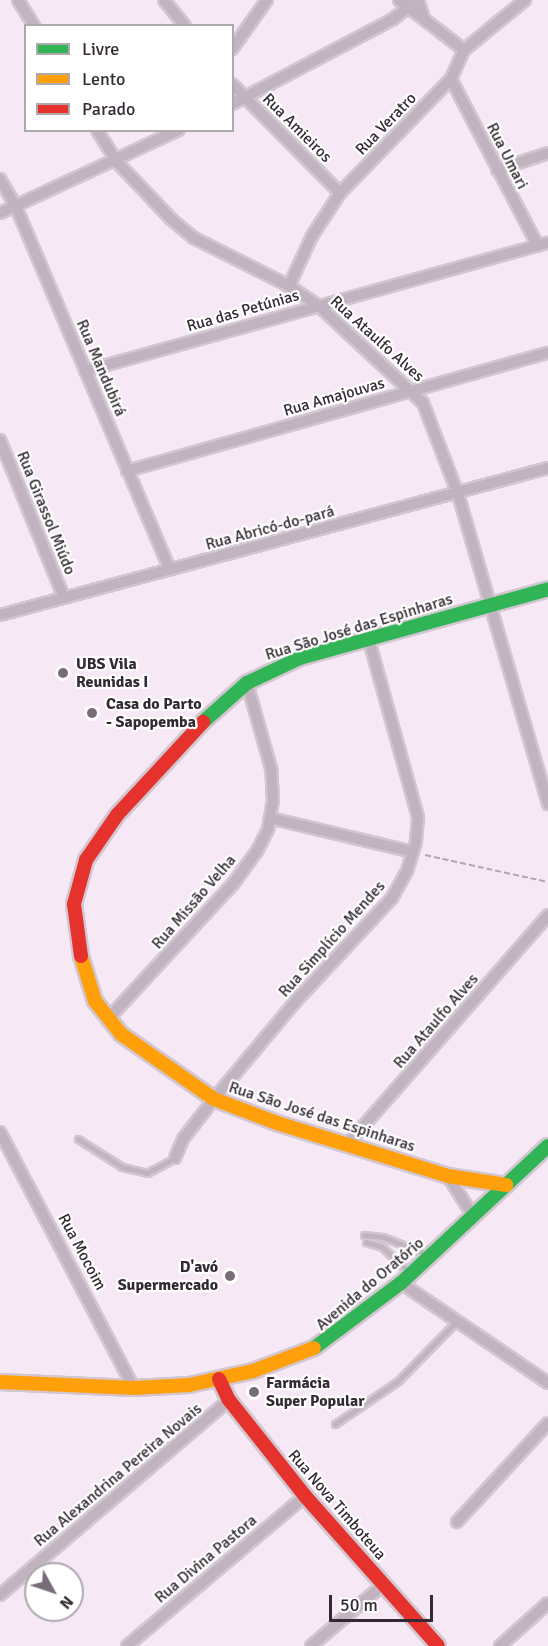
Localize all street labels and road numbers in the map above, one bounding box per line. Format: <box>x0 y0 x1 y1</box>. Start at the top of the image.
street label: Rua Amieiros <box>258 89 336 167</box>
street label: Rua Veratro <box>352 89 420 159</box>
street label: Rua Umari <box>482 120 532 192</box>
street label: Rua das Petúnias <box>185 286 301 336</box>
street label: Rua Ataulfo Alves <box>326 292 428 386</box>
street label: Rua Mandubirá <box>72 317 130 419</box>
street label: Rua Amajouvas <box>281 373 387 421</box>
street label: Rua Girassol Miúdo <box>12 448 80 578</box>
street label: Rua Abricó-do-pará <box>203 502 337 554</box>
street label: Rua São José das Espinharas <box>263 589 455 665</box>
street label: Rua Missão Velha <box>148 851 240 953</box>
street label: Rua Simplício Mendes <box>275 877 389 1001</box>
street label: Rua Ataulfo Alves <box>390 970 482 1072</box>
street label: Rua São José das Espinharas <box>226 1078 418 1156</box>
street label: Rua Mocoim <box>54 1211 110 1293</box>
street label: Avenida do Oratório <box>312 1233 428 1335</box>
street label: Rua Alexandrina Pereira Novais <box>30 1399 206 1551</box>
street label: Rua Nova Timboteua <box>284 1446 390 1564</box>
street label: Rua Divina Pastora <box>151 1511 261 1607</box>

